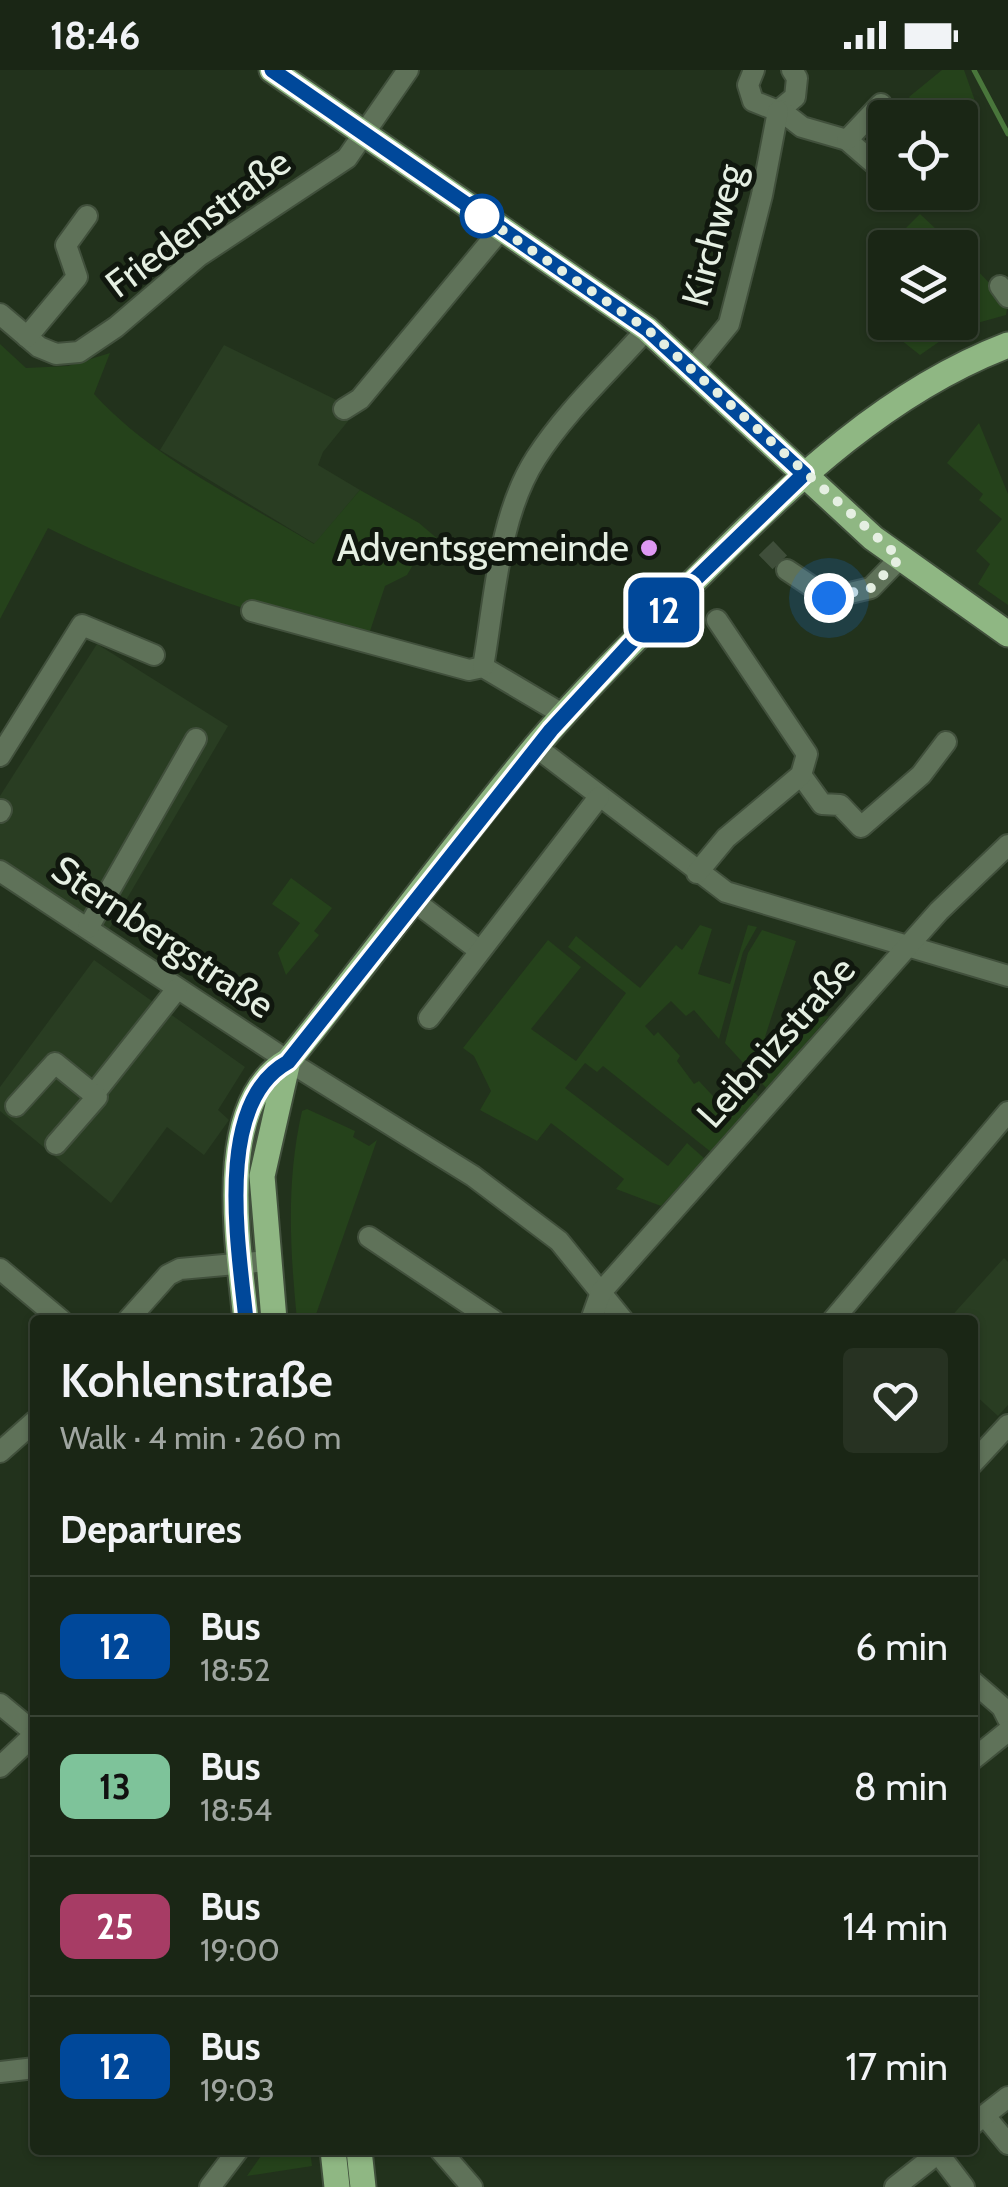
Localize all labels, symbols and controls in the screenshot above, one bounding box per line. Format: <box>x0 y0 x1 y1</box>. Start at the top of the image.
text: 18:46 <box>50 12 140 59</box>
map controls <box>868 100 978 340</box>
button: locate <box>868 100 978 210</box>
street label: Friedenstraße <box>96 138 299 307</box>
street label: Kirchweg <box>671 158 754 311</box>
unlabelled marker <box>461 195 503 237</box>
button: layers <box>868 230 978 340</box>
place label: Adventsgemeinde <box>337 524 629 571</box>
marker: Adventsgemeinde <box>638 537 660 559</box>
your location <box>804 573 854 623</box>
line badge: 12 <box>619 578 709 642</box>
text: 12 <box>648 589 680 632</box>
street label: Sternbergstraße <box>43 845 283 1028</box>
street label: Leibnizstraße <box>687 946 865 1137</box>
button: heart <box>843 1348 948 1453</box>
text: Kohlenstraße <box>60 1351 333 1409</box>
text: Walk · 4 min · 260 m <box>60 1418 341 1457</box>
text: Departures <box>60 1506 242 1553</box>
text: Bus <box>200 1603 261 1650</box>
text: 6 min <box>855 1623 948 1670</box>
text: 12 <box>99 1625 131 1668</box>
text: 18:52 <box>200 1650 271 1689</box>
text: Bus <box>200 1743 261 1790</box>
text: 8 min <box>854 1763 948 1810</box>
text: 13 <box>99 1765 131 1808</box>
text: 18:54 <box>200 1790 272 1829</box>
text: Bus <box>200 1883 261 1930</box>
text: 14 min <box>842 1903 948 1950</box>
text: 25 <box>96 1905 134 1948</box>
text: 19:00 <box>200 1930 280 1969</box>
text: Bus <box>200 2023 261 2070</box>
text: 17 min <box>845 2043 948 2090</box>
text: 12 <box>99 2045 131 2088</box>
text: 19:03 <box>200 2070 275 2109</box>

